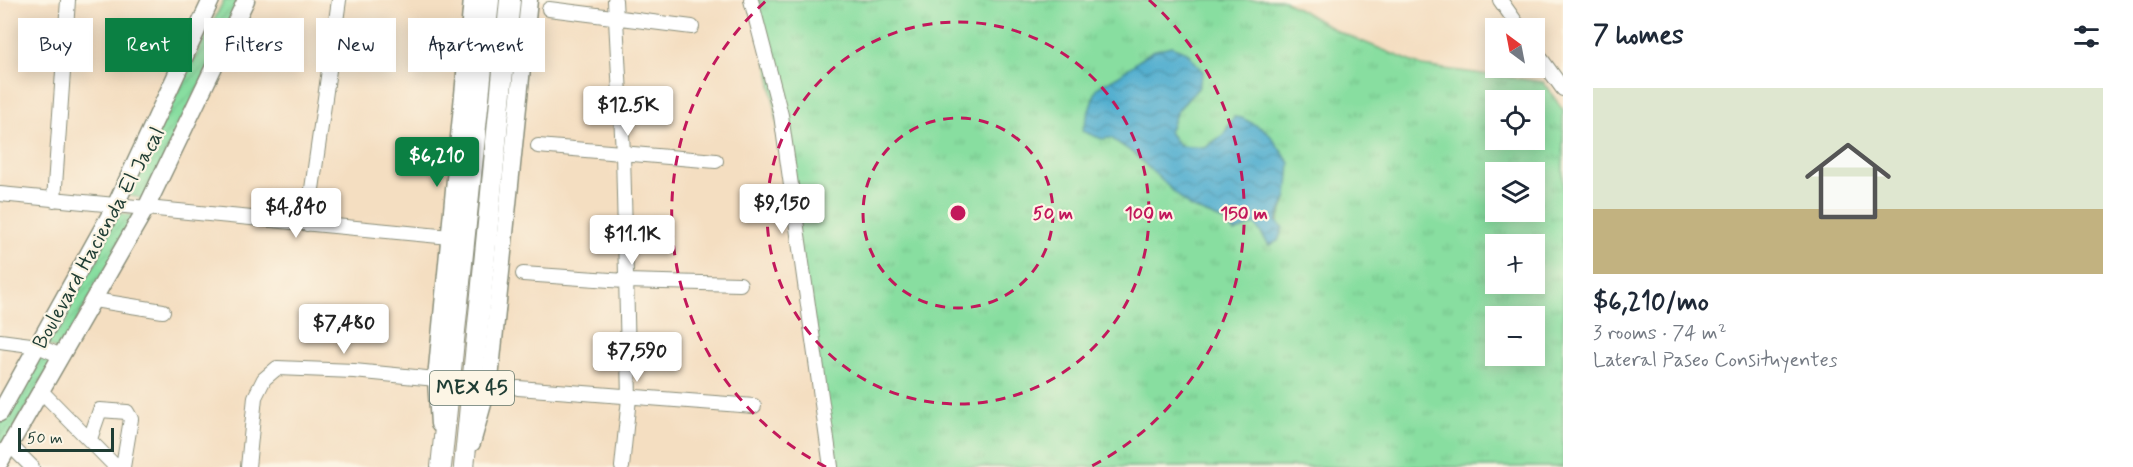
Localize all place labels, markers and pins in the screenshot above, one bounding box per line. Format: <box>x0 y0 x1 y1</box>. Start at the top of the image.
pin: $12.5K <box>579 86 677 137</box>
pin: $6,210 <box>388 137 486 188</box>
pin: $9,150 <box>733 184 831 235</box>
pin: $4,840 <box>247 188 345 239</box>
centre of rings <box>948 203 968 223</box>
pin: $11.1K <box>583 215 681 266</box>
pin: $7,480 <box>295 304 393 355</box>
pin: $7,590 <box>588 332 686 383</box>

